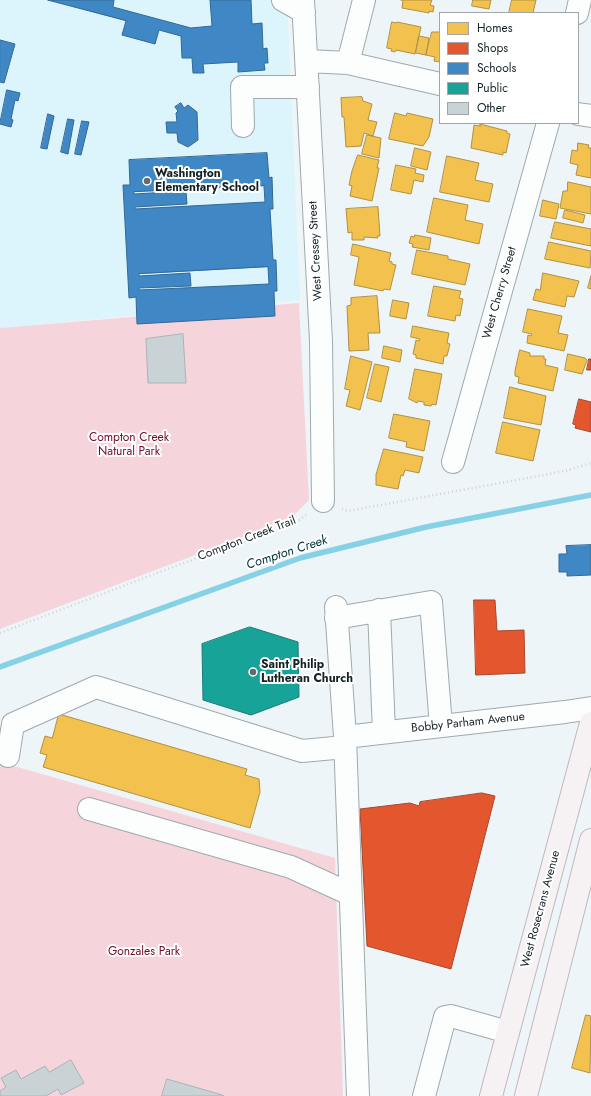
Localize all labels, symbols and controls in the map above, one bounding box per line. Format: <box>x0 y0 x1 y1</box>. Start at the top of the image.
legend <box>439 12 579 124</box>
text: Homes <box>477 19 513 37</box>
text: Shops <box>477 39 508 57</box>
text: Schools <box>477 59 516 77</box>
text: Public <box>477 79 508 97</box>
text: Other <box>477 99 506 117</box>
place label: Washington Elementary School <box>155 167 259 195</box>
marker: Washington Elementary School <box>142 176 152 186</box>
street label: West Cressey Street <box>306 201 326 301</box>
street label: West Cherry Street <box>480 245 520 341</box>
park label: Compton Creek Natural Park <box>89 431 169 459</box>
street label: Compton Creek Trail <box>196 514 298 564</box>
water label: Compton Creek <box>244 533 330 573</box>
place label: Saint Philip Lutheran Church <box>261 658 353 686</box>
marker: Saint Philip Lutheran Church <box>248 667 258 677</box>
street label: Bobby Parham Avenue <box>410 710 526 736</box>
street label: West Rosecrans Avenue <box>518 849 564 969</box>
park label: Gonzales Park <box>108 945 180 959</box>

